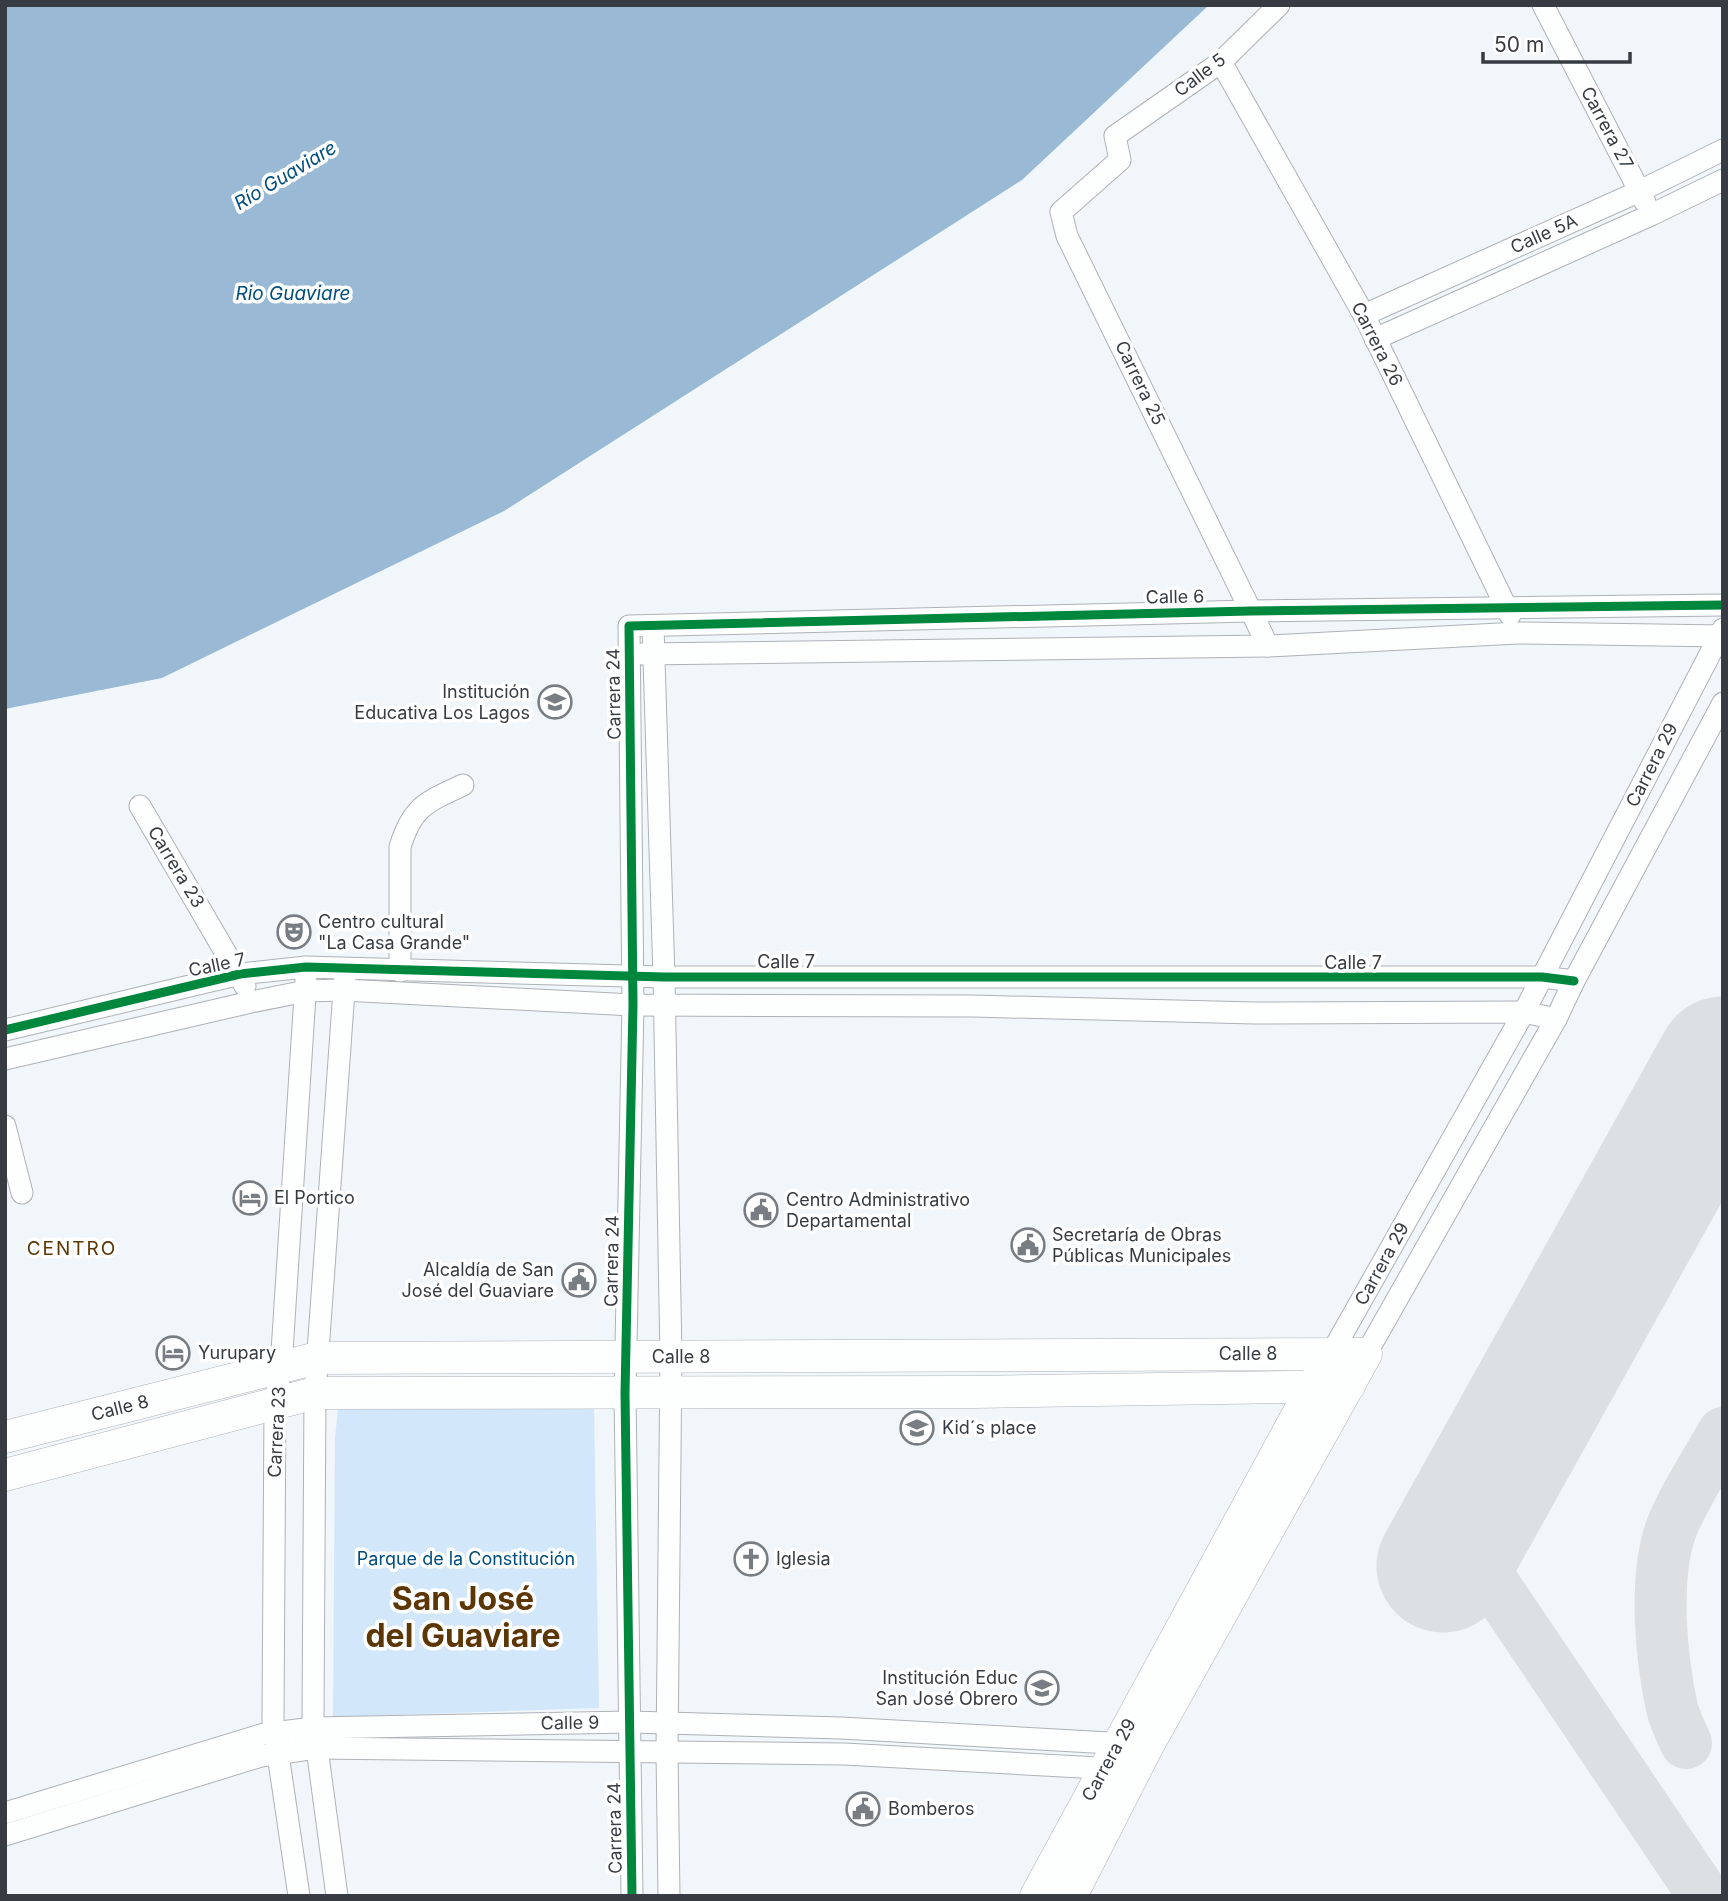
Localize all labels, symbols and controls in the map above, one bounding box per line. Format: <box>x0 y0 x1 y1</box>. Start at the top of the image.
scale bar <box>1483 21 1630 65</box>
text: 50 m <box>1494 32 1544 57</box>
street label: Calle 5 <box>1170 49 1229 101</box>
street label: Carrera 27 <box>1577 83 1638 173</box>
water label: Río Guaviare <box>230 136 341 215</box>
street label: Calle 5A <box>1507 210 1580 258</box>
water label: Rio Guaviare <box>235 282 351 305</box>
street label: Carrera 26 <box>1347 298 1408 389</box>
street label: Carrera 25 <box>1111 337 1170 428</box>
street label: Calle 6 <box>1145 585 1205 608</box>
street label: Carrera 24 <box>602 648 625 740</box>
place label: Institución Educativa Los Lagos <box>354 681 530 723</box>
school or university icon: Institución Educativa Los Lagos <box>536 683 574 721</box>
street label: Carrera 29 <box>1621 719 1682 810</box>
street label: Carrera 23 <box>144 822 209 911</box>
place label: Centro cultural "La Casa Grande" <box>318 911 470 953</box>
theatre icon: Centro cultural "La Casa Grande" <box>275 913 313 951</box>
street label: Calle 7 <box>186 948 247 981</box>
street label: Calle 7 <box>757 951 815 972</box>
street label: Calle 7 <box>1324 952 1382 973</box>
hotel icon: El Portico <box>231 1179 269 1217</box>
place label: El Portico <box>274 1187 355 1208</box>
place label: Centro Administrativo Departamental <box>786 1189 970 1231</box>
public building icon: Centro Administrativo Departamental <box>742 1191 780 1229</box>
street label: Carrera 24 <box>600 1215 623 1307</box>
street label: Carrera 29 <box>1350 1219 1413 1309</box>
place label: Secretaría de Obras Públicas Municipales <box>1052 1224 1231 1266</box>
public building icon: Secretaría de Obras Públicas Municipales <box>1009 1226 1047 1264</box>
district label: CENTRO <box>27 1237 117 1260</box>
place label: Alcaldía de San José del Guaviare <box>401 1259 554 1301</box>
public building icon: Alcaldía de San José del Guaviare <box>560 1261 598 1299</box>
hotel icon: Yurupary <box>154 1334 192 1372</box>
place label: Yurupary <box>198 1342 276 1363</box>
street label: Calle 8 <box>1219 1343 1277 1364</box>
street label: Calle 8 <box>652 1346 710 1367</box>
street label: Carrera 23 <box>264 1386 289 1478</box>
street label: Calle 8 <box>89 1390 151 1425</box>
school or university icon: Kid´s place <box>898 1409 936 1447</box>
place label: Kid´s place <box>942 1417 1036 1438</box>
church icon: Iglesia <box>732 1540 770 1578</box>
park label: Parque de la Constitución <box>357 1548 575 1569</box>
place label: Iglesia <box>776 1548 831 1569</box>
district label: San José del Guaviare <box>365 1579 561 1655</box>
place label: Institución Educ San José Obrero <box>875 1667 1018 1709</box>
school or university icon: Institución Educ San José Obrero <box>1023 1669 1061 1707</box>
street label: Calle 9 <box>540 1711 600 1734</box>
street label: Carrera 29 <box>1077 1715 1140 1805</box>
street label: Carrera 24 <box>603 1782 626 1874</box>
public building icon: Bomberos <box>844 1790 882 1828</box>
place label: Bomberos <box>888 1798 975 1819</box>

